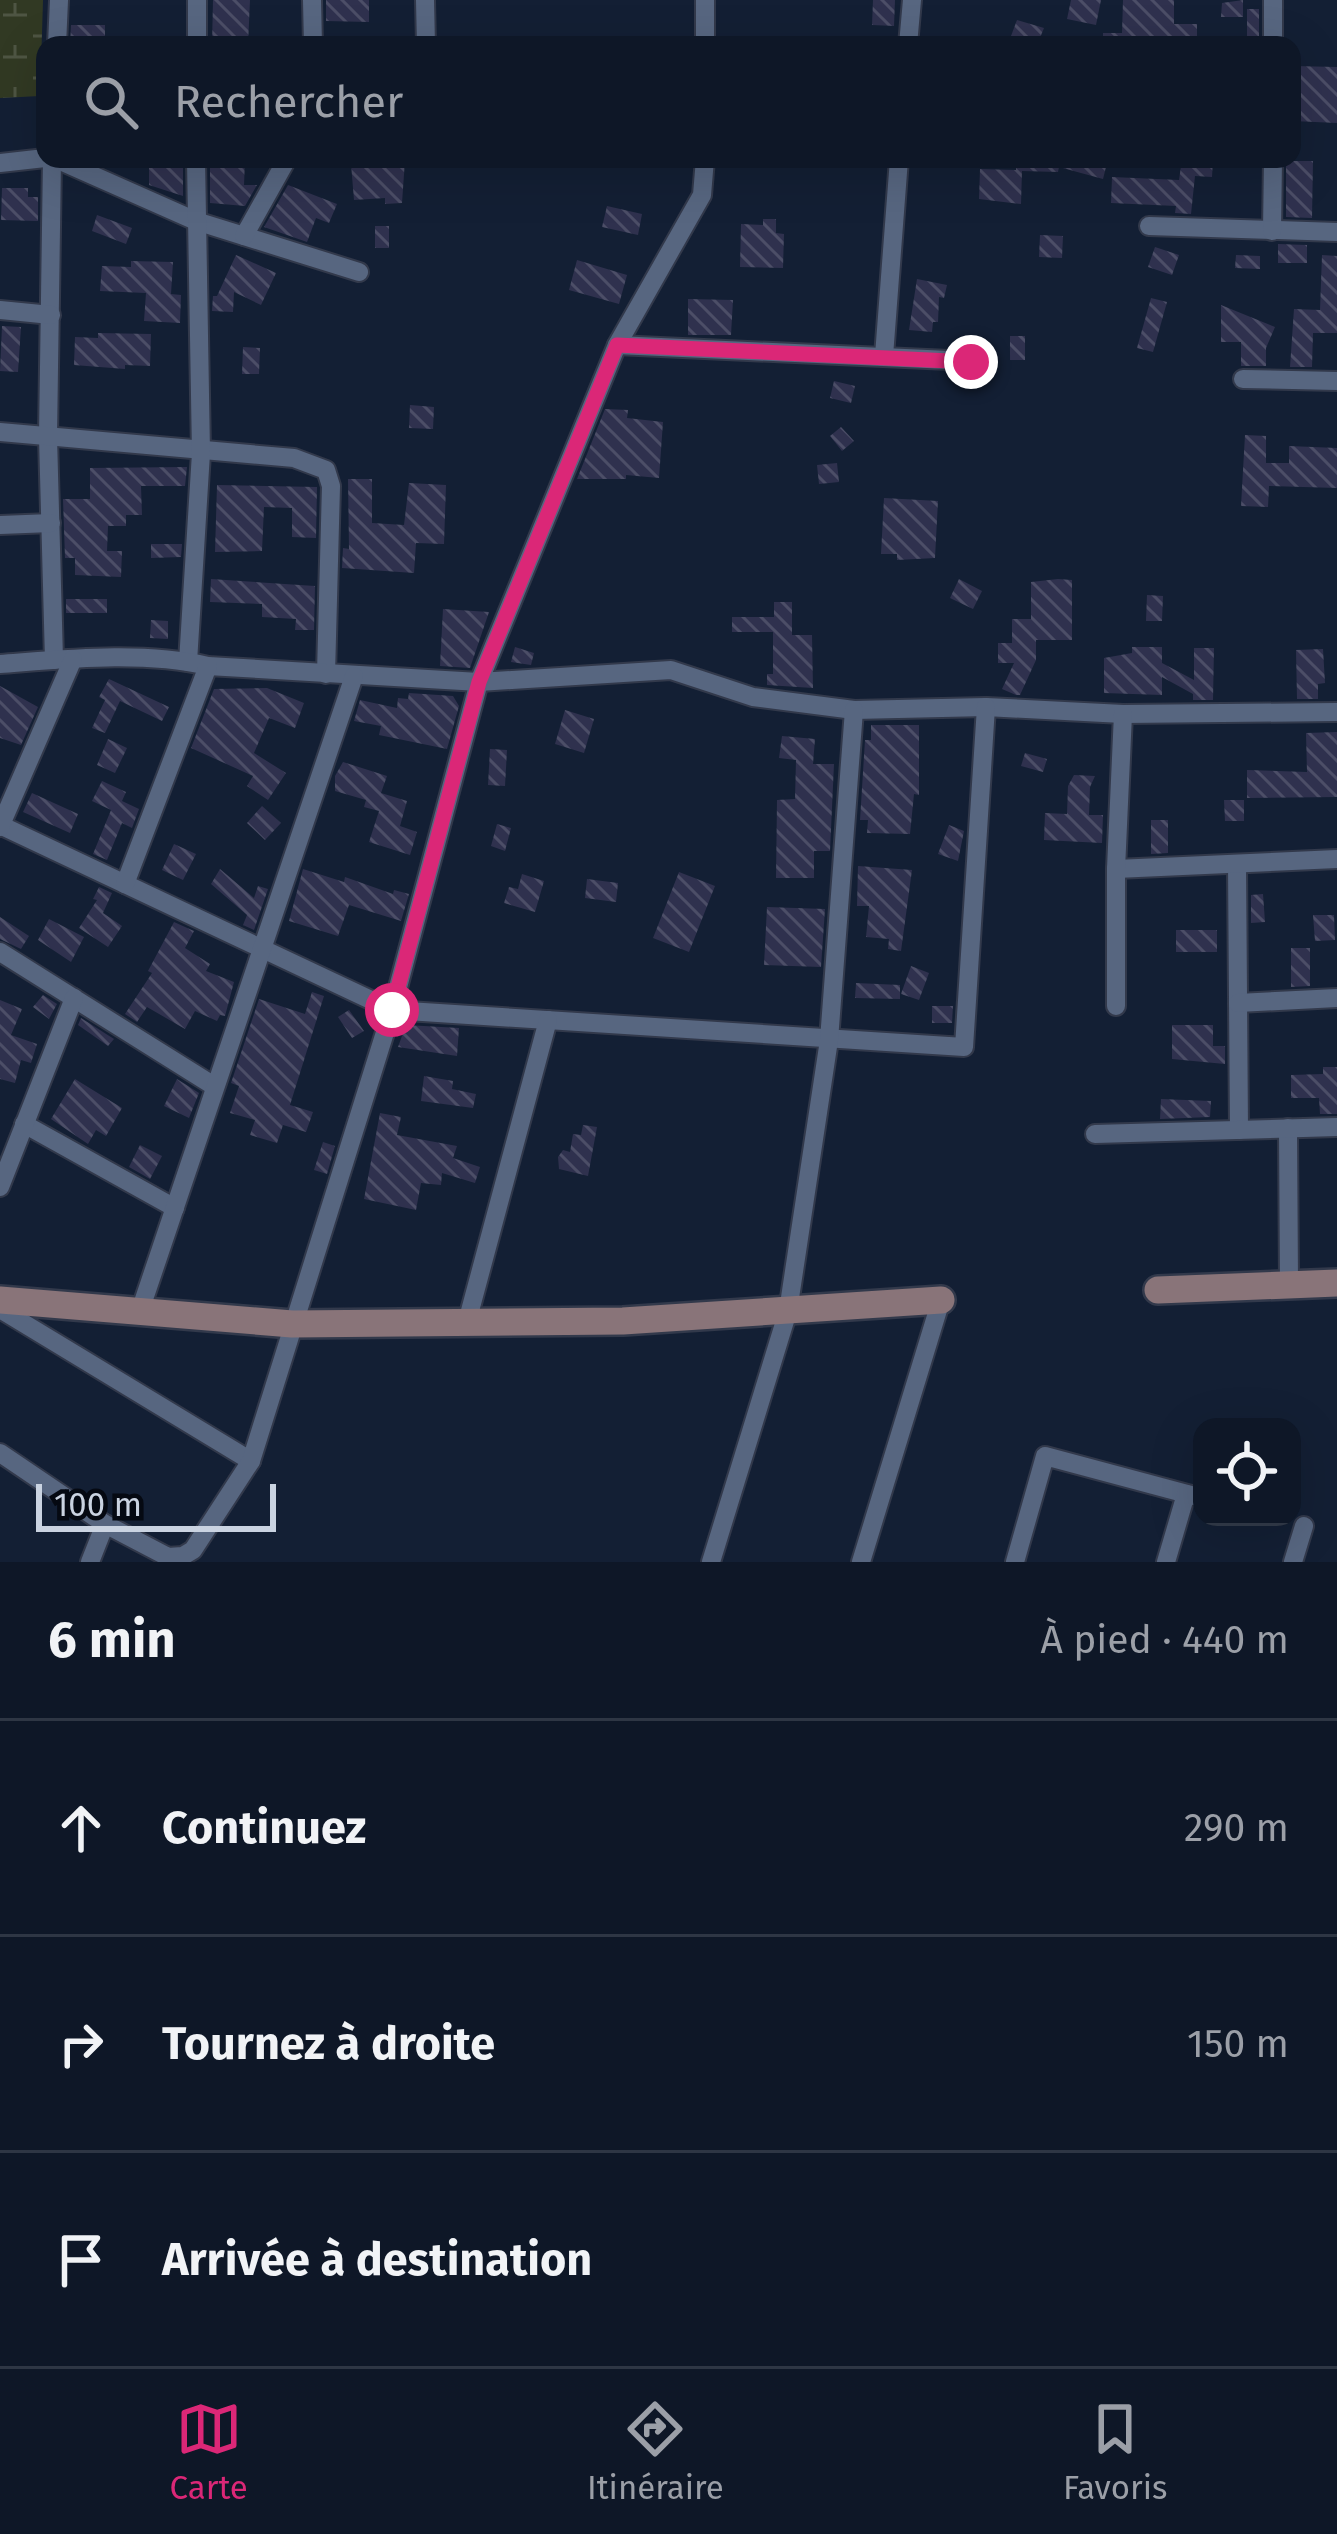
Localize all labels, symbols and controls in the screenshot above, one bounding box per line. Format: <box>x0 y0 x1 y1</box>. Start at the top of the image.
search box <box>36 36 1301 168</box>
icon: search <box>78 69 144 135</box>
text: Rechercher <box>174 75 403 129</box>
route end <box>944 335 998 389</box>
route start <box>365 983 419 1037</box>
map controls <box>1193 1418 1301 1526</box>
button: locate <box>1193 1418 1301 1526</box>
scale bar <box>36 1478 276 1531</box>
text: 100 m <box>54 1485 142 1525</box>
text: 6 min <box>48 1609 176 1671</box>
text: À pied · 440 m <box>1041 1617 1289 1663</box>
icon: ahead <box>48 1795 114 1861</box>
text: Continuez <box>162 1801 366 1855</box>
text: 290 m <box>1184 1805 1289 1851</box>
icon: right <box>48 2011 114 2077</box>
text: Tournez à droite <box>162 2017 495 2071</box>
text: 150 m <box>1187 2021 1289 2067</box>
icon: arrive <box>48 2227 114 2293</box>
text: Arrivée à destination <box>162 2233 592 2287</box>
tab: Carte <box>170 2396 248 2508</box>
tab: Itinéraire <box>587 2396 724 2508</box>
tab: Favoris <box>1063 2396 1167 2508</box>

